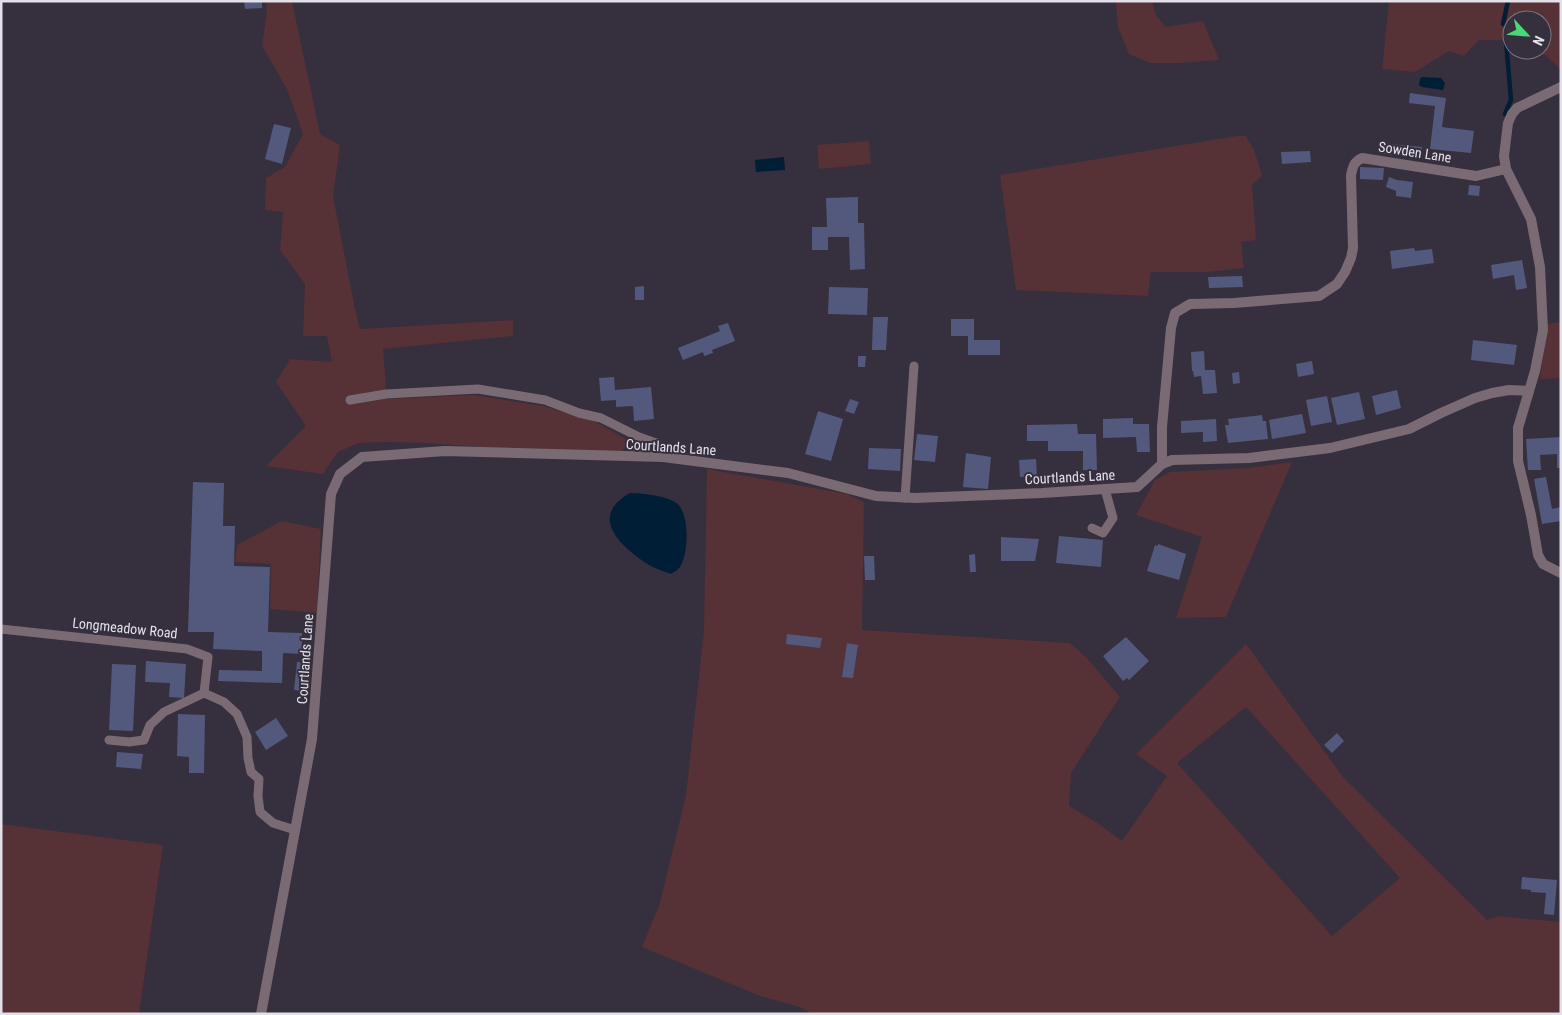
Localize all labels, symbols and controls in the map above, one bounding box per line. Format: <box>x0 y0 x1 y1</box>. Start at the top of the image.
north arrow <box>1502 10 1552 60</box>
text: N <box>1530 33 1548 48</box>
street label: Sowden Lane <box>1377 138 1453 166</box>
street label: Courtlands Lane <box>625 436 717 458</box>
street label: Courtlands Lane <box>1024 467 1116 487</box>
street label: Courtlands Lane <box>294 613 316 705</box>
street label: Longmeadow Road <box>72 615 178 641</box>

